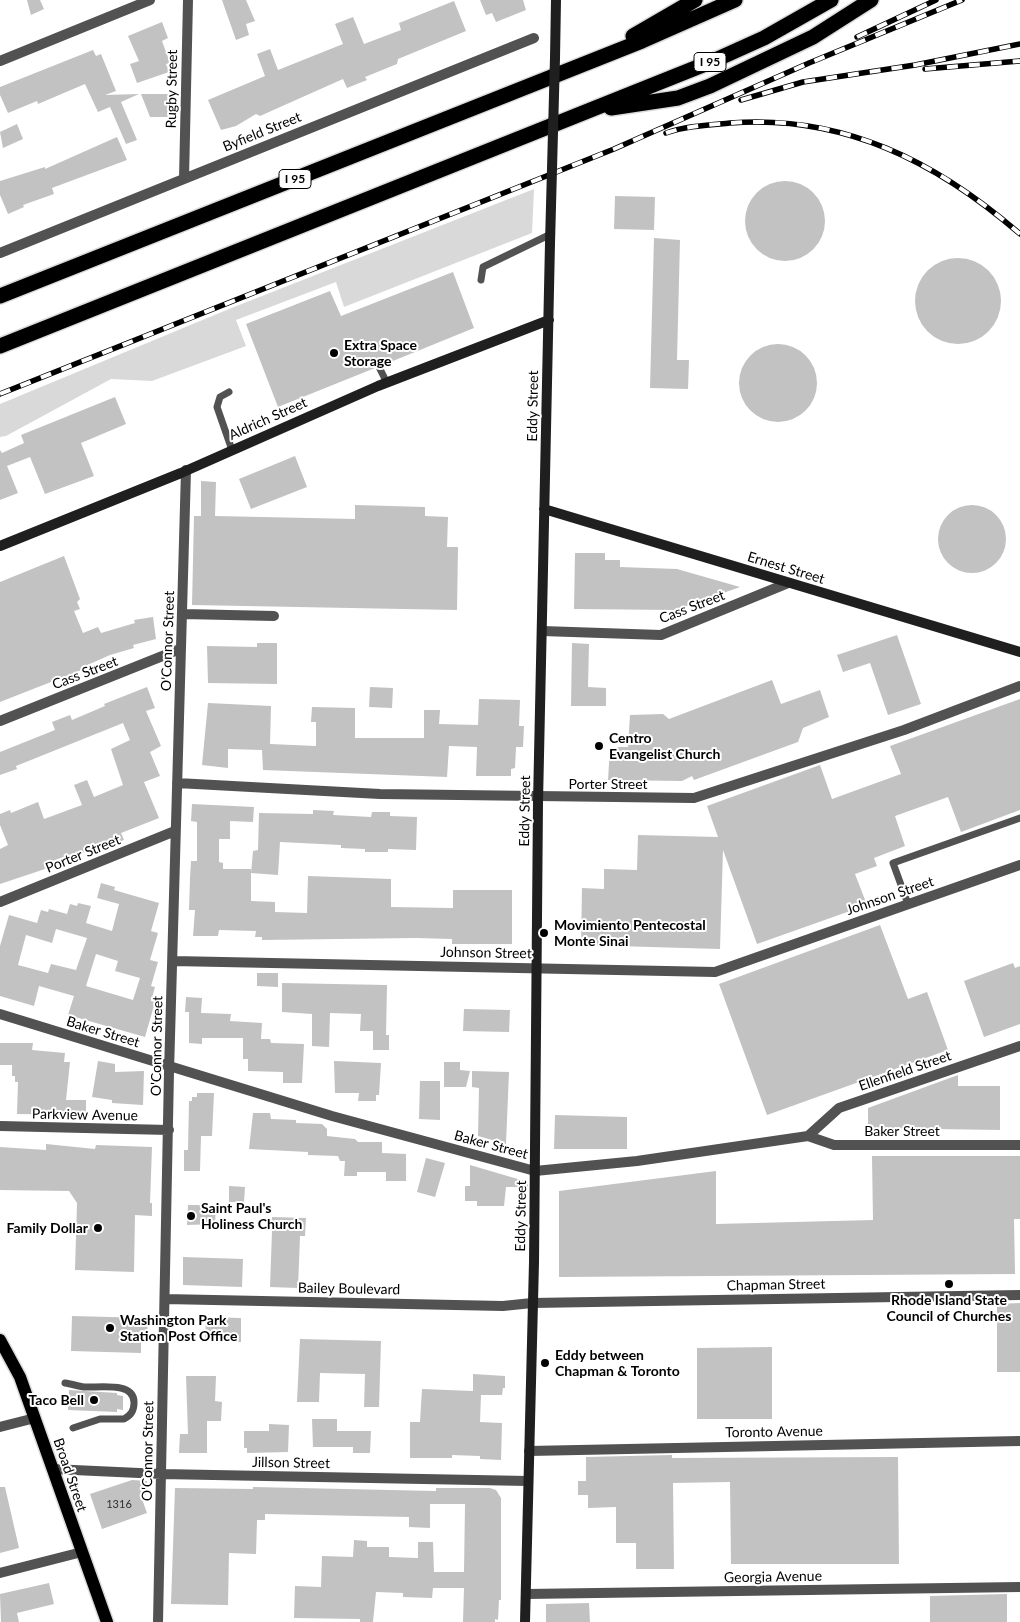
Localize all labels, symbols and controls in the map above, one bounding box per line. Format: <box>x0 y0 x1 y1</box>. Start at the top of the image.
street label: Rugby Street <box>163 49 181 129</box>
road number: I 95 <box>694 52 726 72</box>
street label: Byfield Street <box>220 109 304 155</box>
road number: I 95 <box>279 170 311 188</box>
place label: Extra Space Storage <box>344 337 417 370</box>
marker: Extra Space Storage <box>328 347 340 359</box>
street label: Eddy Street <box>524 370 542 442</box>
street label: Aldrich Street <box>226 394 310 444</box>
street label: Ernest Street <box>745 548 827 588</box>
street label: Cass Street <box>657 587 727 627</box>
street label: O'Connor Street <box>158 591 178 691</box>
street label: Cass Street <box>50 653 120 693</box>
place label: Centro Evangelist Church <box>609 730 720 762</box>
marker: Centro Evangelist Church <box>593 740 605 752</box>
street label: Eddy Street <box>516 775 534 847</box>
street label: Porter Street <box>569 776 647 792</box>
street label: Porter Street <box>43 831 123 877</box>
street label: Johnson Street <box>844 873 936 919</box>
place label: Movimiento Pentecostal Monte Sinai <box>554 917 706 950</box>
marker: Movimiento Pentecostal Monte Sinai <box>538 927 550 939</box>
street label: Johnson Street <box>440 944 532 962</box>
street label: O'Connor Street <box>148 996 166 1096</box>
street label: Baker Street <box>64 1013 142 1051</box>
street label: Ellenfield Street <box>857 1047 953 1095</box>
street label: Parkview Avenue <box>32 1106 138 1124</box>
street label: Baker Street <box>864 1123 940 1139</box>
street label: Baker Street <box>452 1127 530 1163</box>
street label: Eddy Street <box>512 1180 530 1252</box>
place label: Saint Paul's Holiness Church <box>201 1200 302 1232</box>
marker: Saint Paul's Holiness Church <box>185 1210 197 1222</box>
place label: Family Dollar <box>6 1220 88 1236</box>
marker: Family Dollar <box>92 1222 104 1234</box>
street label: Chapman Street <box>727 1276 825 1294</box>
marker: Rhode Island State Council of Churches <box>943 1278 955 1290</box>
street label: Bailey Boulevard <box>298 1280 400 1298</box>
place label: Rhode Island State Council of Churches <box>887 1292 1011 1324</box>
place label: Washington Park Station Post Office <box>120 1312 237 1344</box>
marker: Washington Park Station Post Office <box>104 1322 116 1334</box>
place label: Eddy between Chapman & Toronto <box>555 1347 680 1380</box>
marker: Eddy between Chapman & Toronto <box>539 1357 551 1369</box>
place label: Taco Bell <box>28 1392 84 1408</box>
marker: Taco Bell <box>88 1394 100 1406</box>
street label: O'Connor Street <box>139 1401 157 1501</box>
street label: Toronto Avenue <box>725 1423 823 1441</box>
street label: Broad Street <box>50 1436 90 1514</box>
street label: Jillson Street <box>252 1454 330 1472</box>
house number: 1316 <box>106 1497 132 1511</box>
street label: Georgia Avenue <box>724 1568 822 1586</box>

